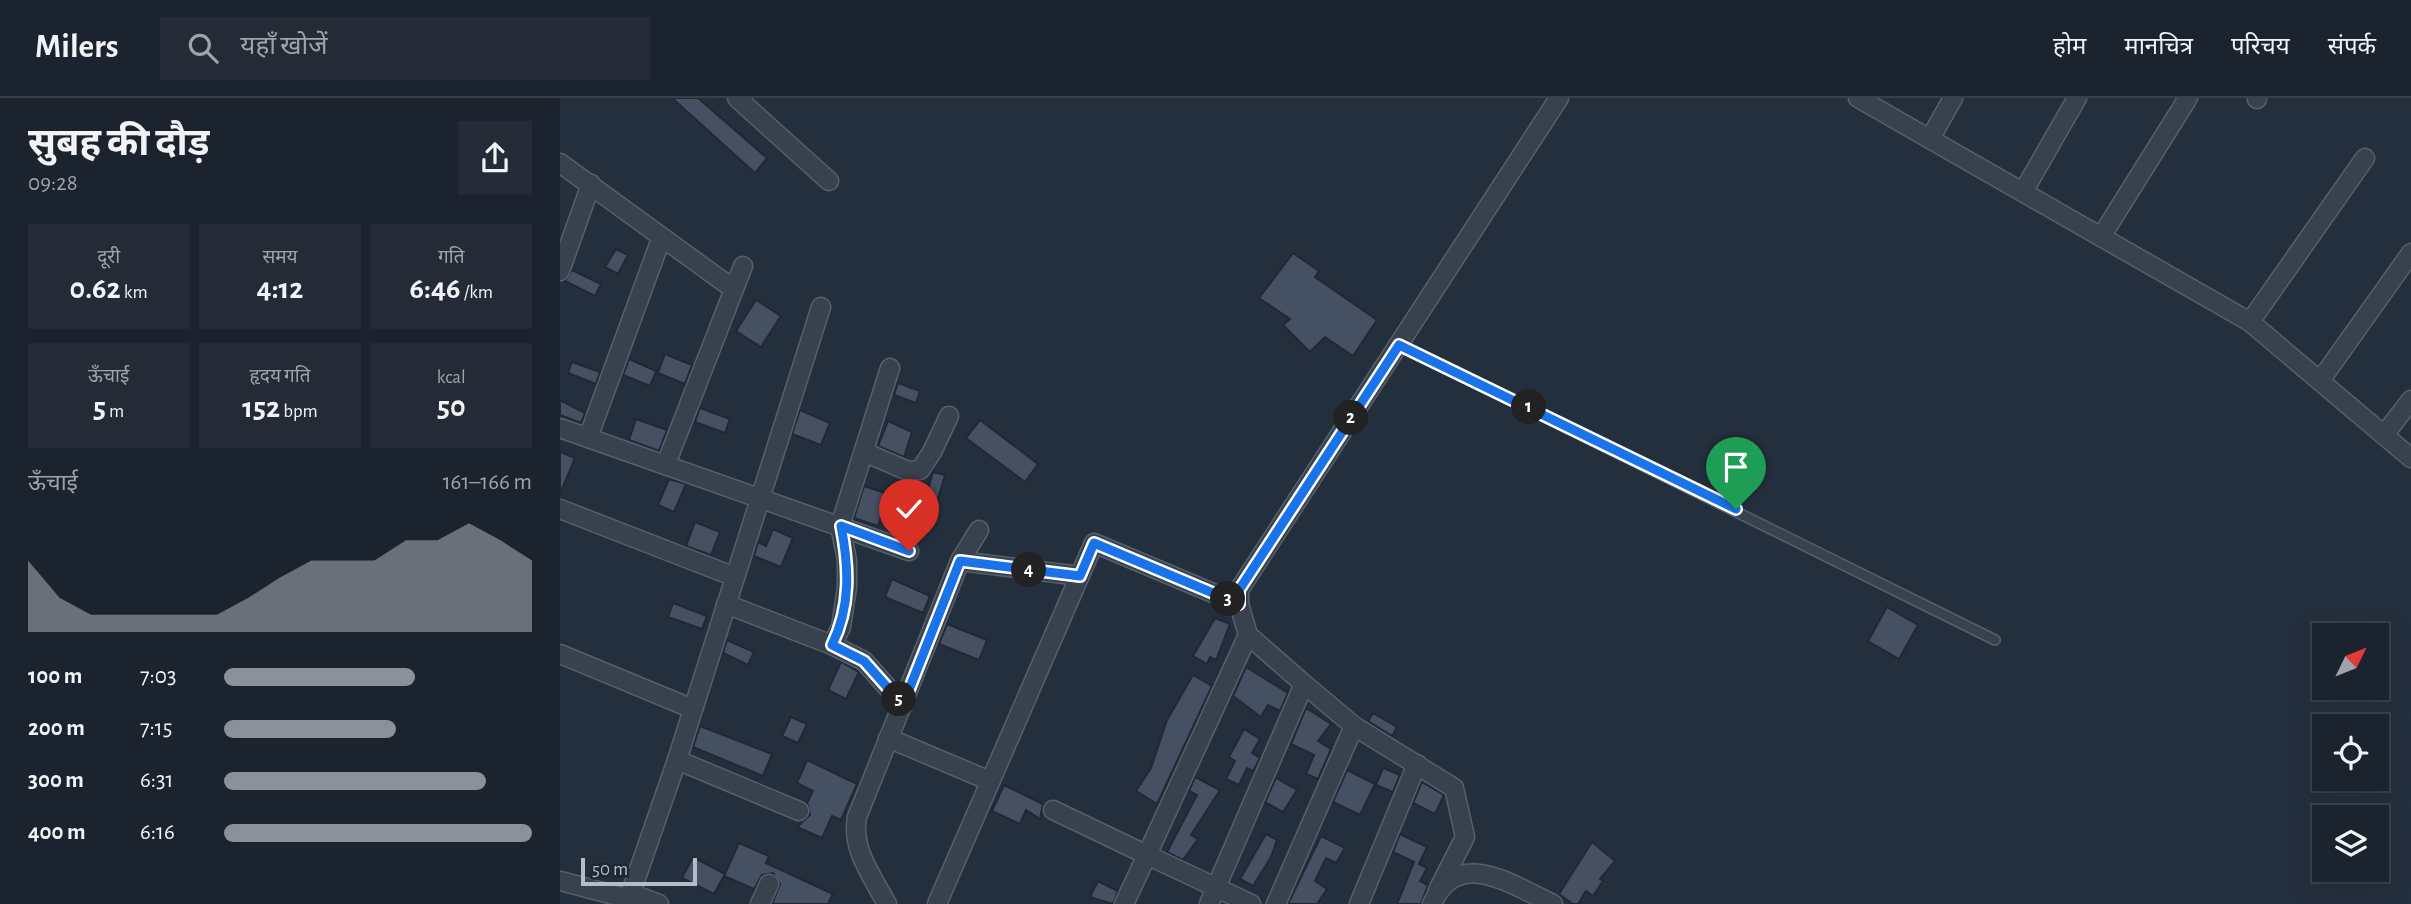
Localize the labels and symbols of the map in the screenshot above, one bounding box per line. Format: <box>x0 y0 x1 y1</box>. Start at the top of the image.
pin: 1 <box>1511 390 1546 424</box>
pin: 2 <box>1334 400 1368 436</box>
pin <box>1706 437 1766 509</box>
pin <box>879 479 939 551</box>
pin: 4 <box>1012 552 1046 588</box>
pin: 3 <box>1210 582 1246 616</box>
north arrow <box>2312 623 2389 700</box>
pin: 5 <box>882 682 916 716</box>
scale bar <box>581 855 696 887</box>

